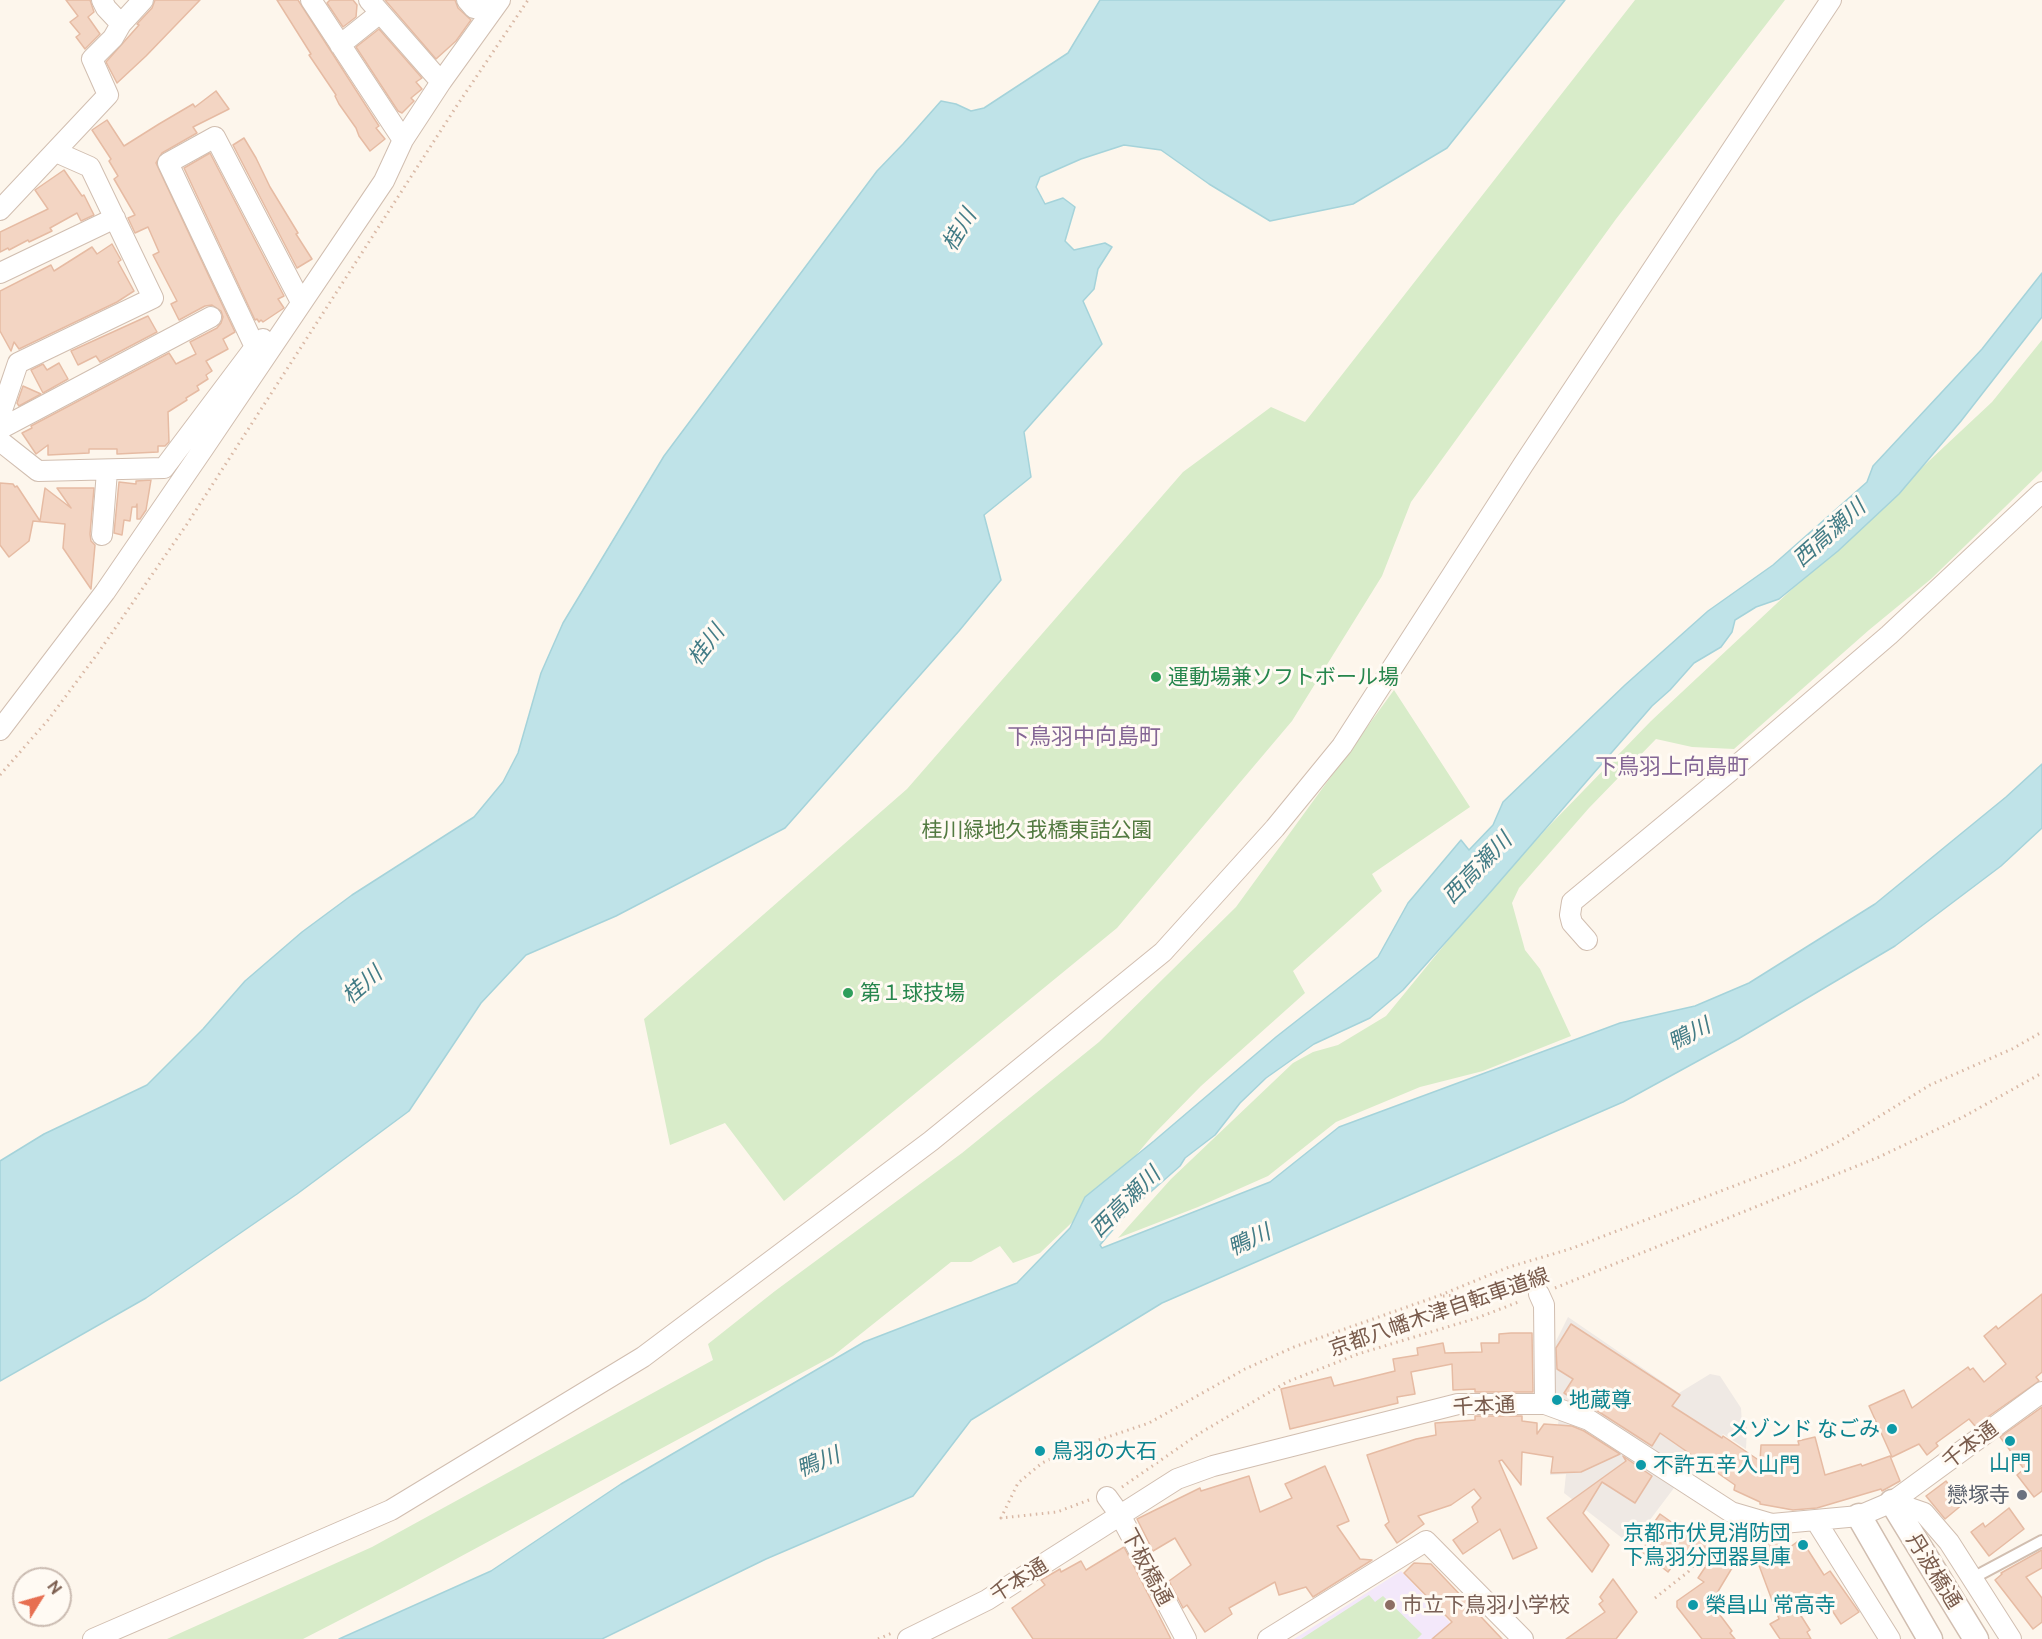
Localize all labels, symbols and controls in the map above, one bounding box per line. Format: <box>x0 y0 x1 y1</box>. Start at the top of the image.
water label: 桂川 <box>936 204 982 256</box>
water label: 西高瀬川 <box>1787 494 1871 572</box>
water label: 桂川 <box>682 619 730 671</box>
place label: 運動場兼ソフトボール場 <box>1168 664 1399 690</box>
marker: 運動場兼ソフトボール場 <box>1149 670 1163 684</box>
district label: 下鳥羽中向島町 <box>1007 724 1161 750</box>
district label: 下鳥羽上向島町 <box>1595 754 1749 780</box>
park label: 桂川緑地久我橋東詰公園 <box>922 817 1152 843</box>
water label: 西高瀬川 <box>1437 827 1517 909</box>
water label: 桂川 <box>337 961 387 1009</box>
place label: 第１球技場 <box>860 980 965 1006</box>
marker: 第１球技場 <box>841 986 855 1000</box>
water label: 鴨川 <box>1663 1012 1715 1056</box>
water label: 西高瀬川 <box>1085 1162 1165 1242</box>
water label: 鴨川 <box>1223 1219 1275 1261</box>
street label: 京都八幡木津自転車道線 <box>1326 1262 1552 1362</box>
place label: 地蔵尊 <box>1569 1387 1632 1413</box>
street label: 千本通 <box>1452 1392 1516 1420</box>
marker: 地蔵尊 <box>1550 1393 1564 1407</box>
place label: メゾンド なごみ <box>1728 1416 1880 1442</box>
street label: 千本通 <box>1937 1416 2003 1474</box>
marker: メゾンド なごみ <box>1885 1422 1899 1436</box>
marker: 山門 <box>2003 1434 2017 1448</box>
place label: 鳥羽の大石 <box>1052 1438 1157 1464</box>
water label: 鴨川 <box>793 1442 843 1482</box>
marker: 鳥羽の大石 <box>1033 1444 1047 1458</box>
place label: 山門 <box>1989 1450 2031 1476</box>
place label: 不許五辛入山門 <box>1653 1452 1800 1478</box>
marker: 不許五辛入山門 <box>1634 1458 1648 1472</box>
place label: 戀塚寺 <box>1947 1482 2010 1508</box>
marker: 戀塚寺 <box>2015 1488 2029 1502</box>
place label: 京都市伏見消防団 下鳥羽分団器具庫 <box>1623 1520 1791 1570</box>
street label: 下板橋通 <box>1116 1524 1178 1610</box>
street label: 丹波橋通 <box>1901 1529 1967 1613</box>
marker: 京都市伏見消防団 下鳥羽分団器具庫 <box>1796 1538 1810 1552</box>
street label: 千本通 <box>986 1553 1052 1607</box>
north arrow <box>12 1567 72 1627</box>
text: N <box>44 1577 66 1598</box>
place label: 市立下鳥羽小学校 <box>1402 1592 1570 1618</box>
place label: 榮昌山 常高寺 <box>1705 1592 1836 1618</box>
marker: 市立下鳥羽小学校 <box>1383 1598 1397 1612</box>
marker: 榮昌山 常高寺 <box>1686 1598 1700 1612</box>

